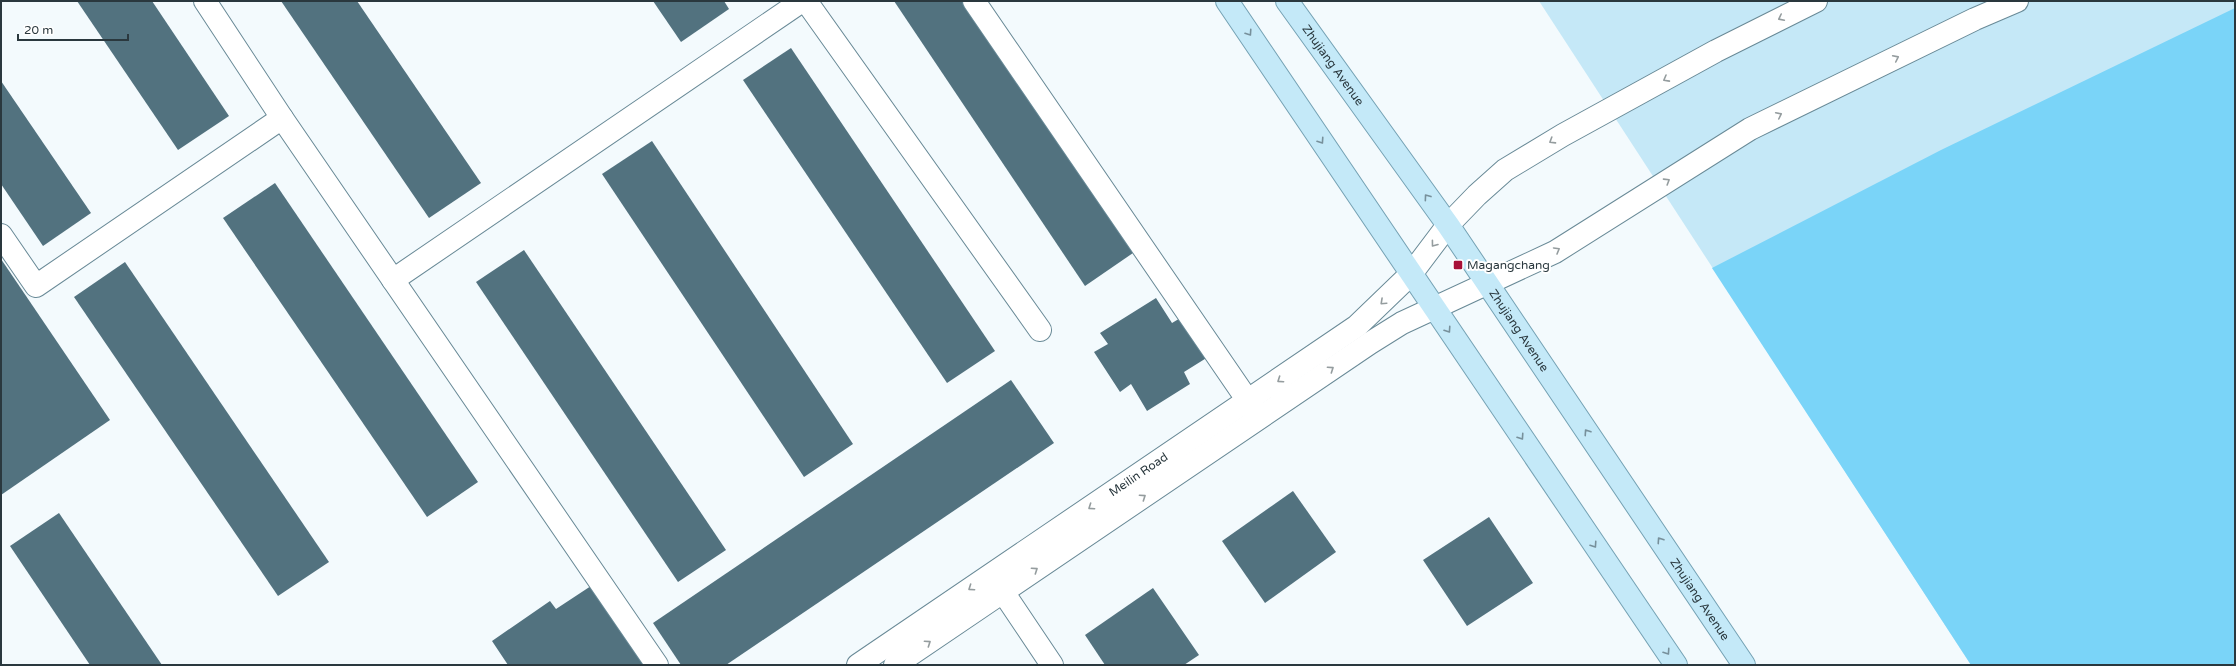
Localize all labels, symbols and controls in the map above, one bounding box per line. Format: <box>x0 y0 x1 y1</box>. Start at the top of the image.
one-way arrow <box>1778 14 1786 21</box>
scale bar <box>18 16 128 42</box>
street label: Zhujiang Avenue <box>1299 22 1367 108</box>
text: 20 m <box>24 23 53 37</box>
one-way arrow <box>1244 29 1251 36</box>
one-way arrow <box>1892 55 1899 63</box>
one-way arrow <box>1663 74 1670 81</box>
one-way arrow <box>1775 112 1782 120</box>
one-way arrow <box>1316 137 1324 144</box>
one-way arrow <box>1549 137 1556 144</box>
one-way arrow <box>1663 178 1670 186</box>
one-way arrow <box>1424 194 1432 201</box>
one-way arrow <box>1431 239 1438 246</box>
one-way arrow <box>1553 247 1560 254</box>
place label: Magangchang <box>1467 258 1550 272</box>
marker: Magangchang <box>1452 259 1464 271</box>
street label: Zhujiang Avenue <box>1486 287 1552 374</box>
one-way arrow <box>1381 297 1388 304</box>
one-way arrow <box>1443 325 1450 332</box>
one-way arrow <box>1327 367 1334 374</box>
one-way arrow <box>1277 375 1284 383</box>
one-way arrow <box>1584 429 1592 436</box>
one-way arrow <box>1516 433 1524 440</box>
street label: Meilin Road <box>1106 450 1170 499</box>
one-way arrow <box>1139 494 1146 502</box>
one-way arrow <box>1088 502 1095 509</box>
one-way arrow <box>1657 537 1664 544</box>
one-way arrow <box>1589 540 1596 547</box>
street label: Zhujiang Avenue <box>1667 556 1733 643</box>
one-way arrow <box>1031 567 1038 575</box>
one-way arrow <box>968 583 975 591</box>
one-way arrow <box>923 641 930 648</box>
one-way arrow <box>1662 648 1670 655</box>

